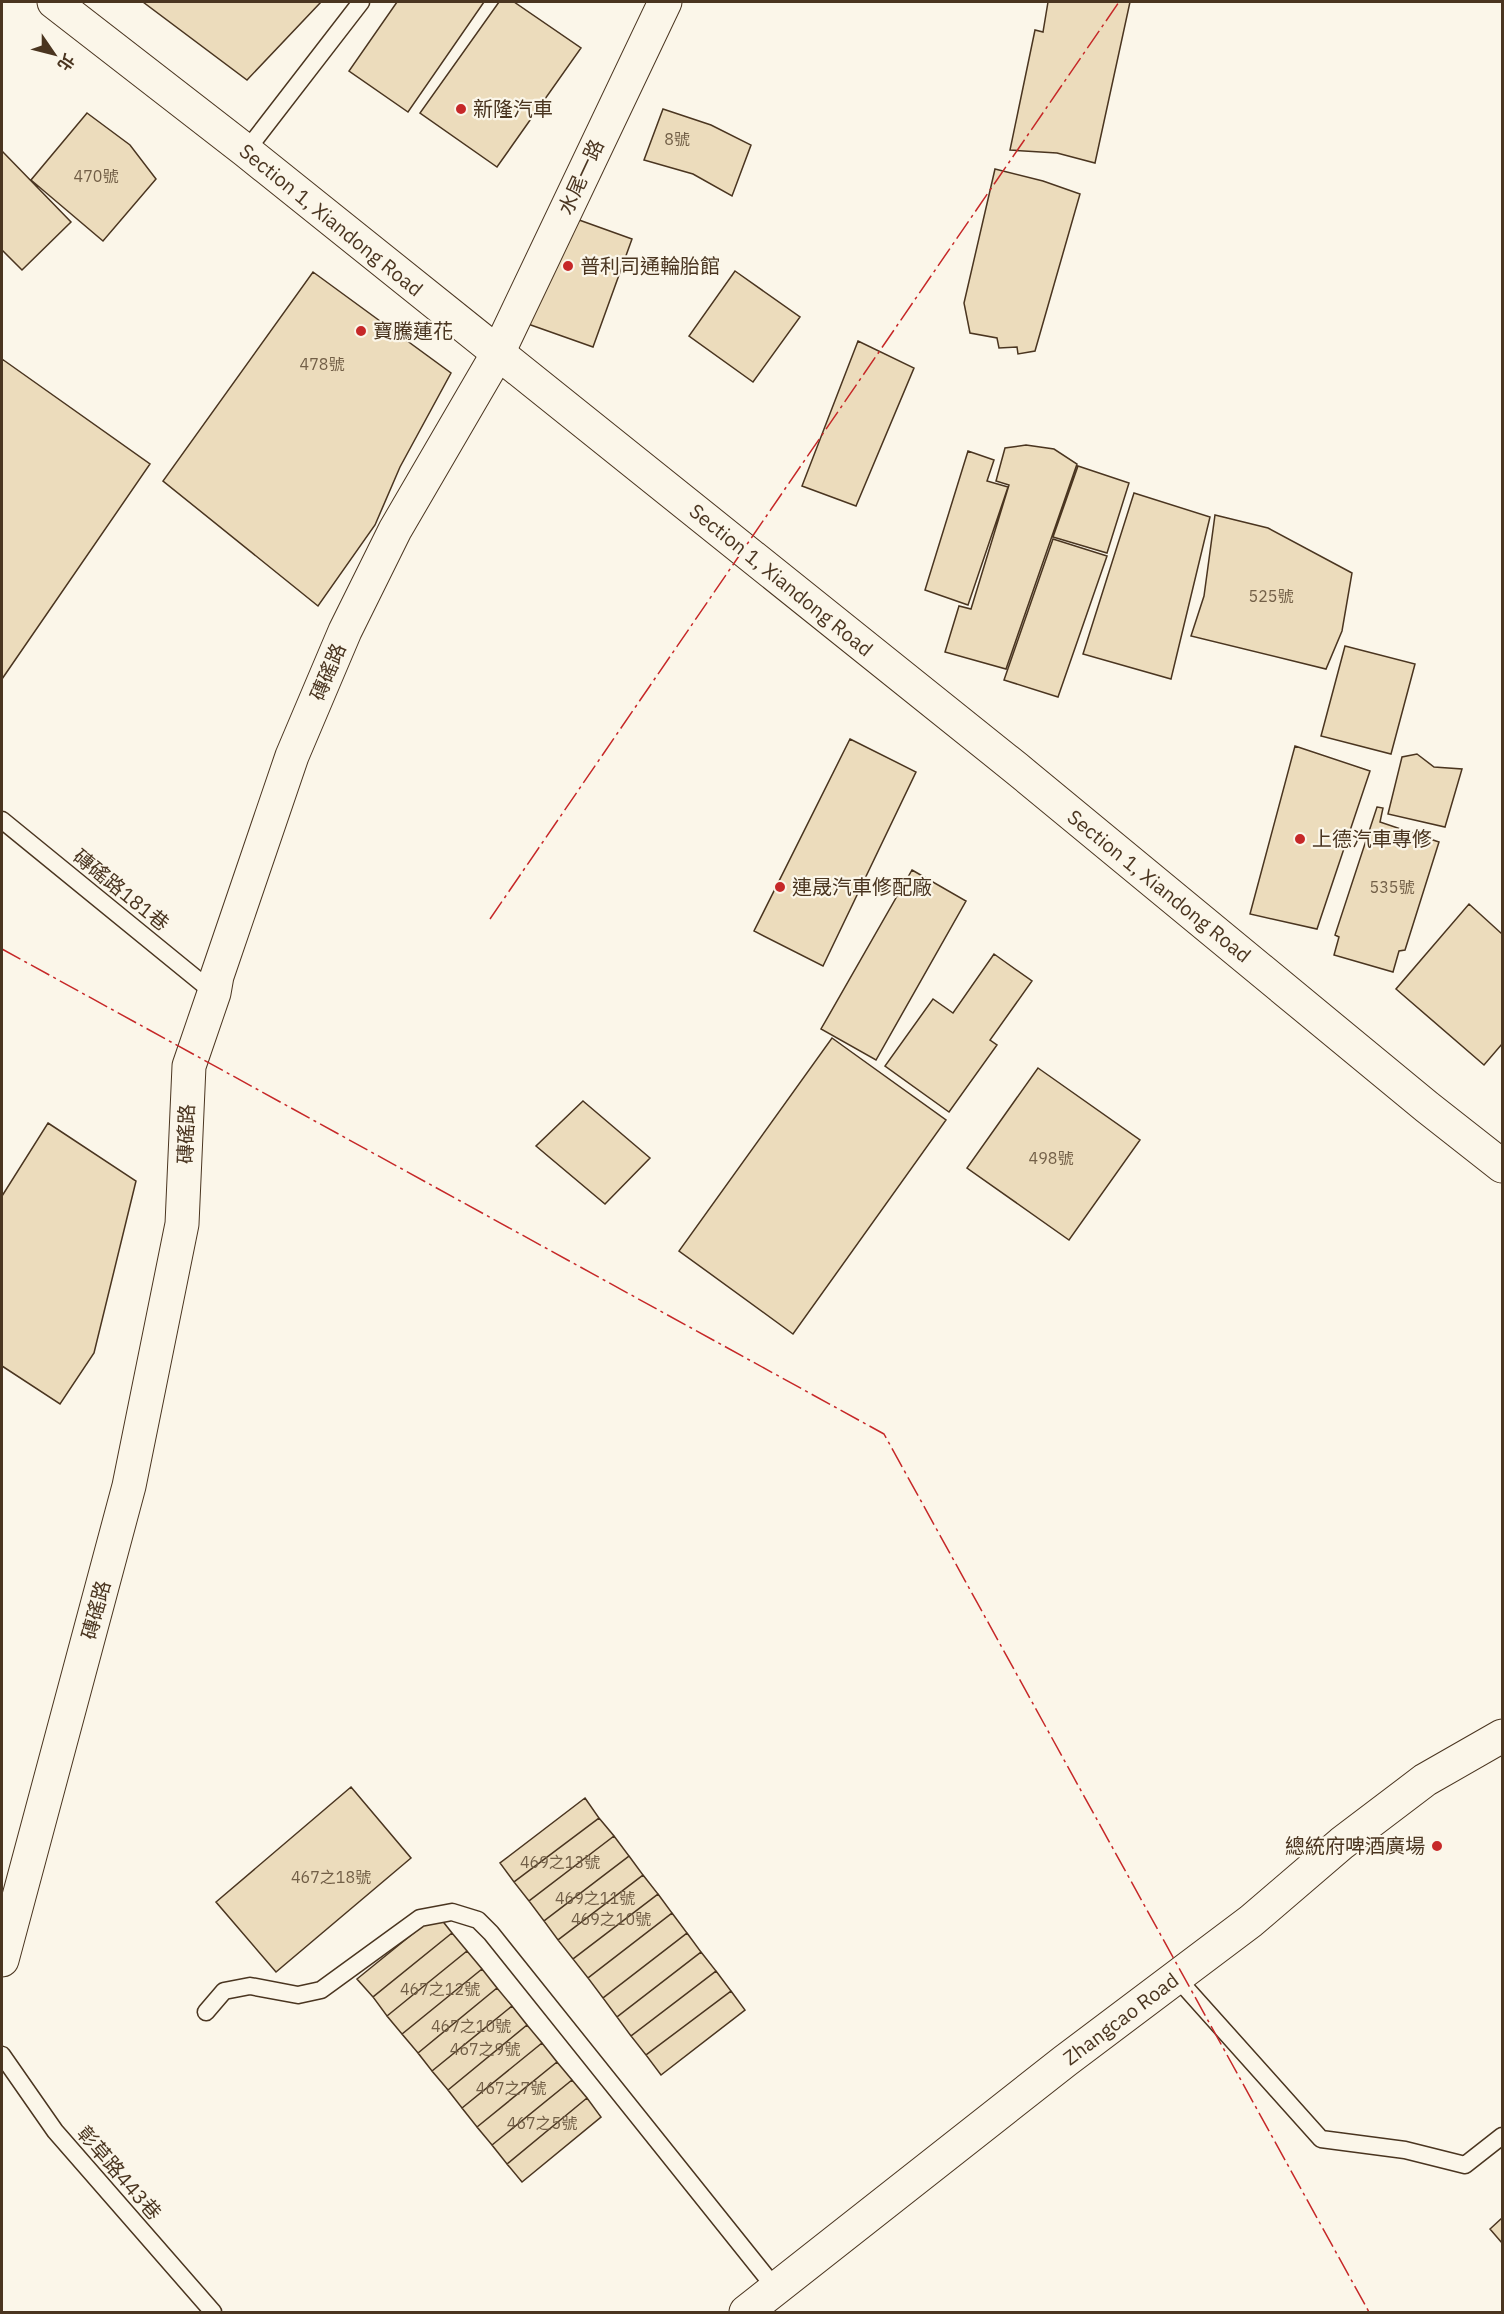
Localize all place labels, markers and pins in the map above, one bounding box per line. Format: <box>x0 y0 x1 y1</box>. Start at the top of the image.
place label: 新隆汽車 <box>473 95 553 122</box>
marker: 新隆汽車 <box>454 102 468 116</box>
place label: 普利司通輪胎館 <box>580 252 720 279</box>
marker: 普利司通輪胎館 <box>561 259 575 273</box>
place label: 寶騰蓮花 <box>373 317 453 344</box>
marker: 寶騰蓮花 <box>354 324 368 338</box>
place label: 上德汽車專修 <box>1312 825 1432 852</box>
marker: 上德汽車專修 <box>1293 832 1307 846</box>
place label: 連晟汽車修配廠 <box>792 873 932 900</box>
marker: 連晟汽車修配廠 <box>773 880 787 894</box>
place label: 總統府啤酒廣場 <box>1285 1832 1425 1859</box>
marker: 總統府啤酒廣場 <box>1430 1839 1444 1853</box>

